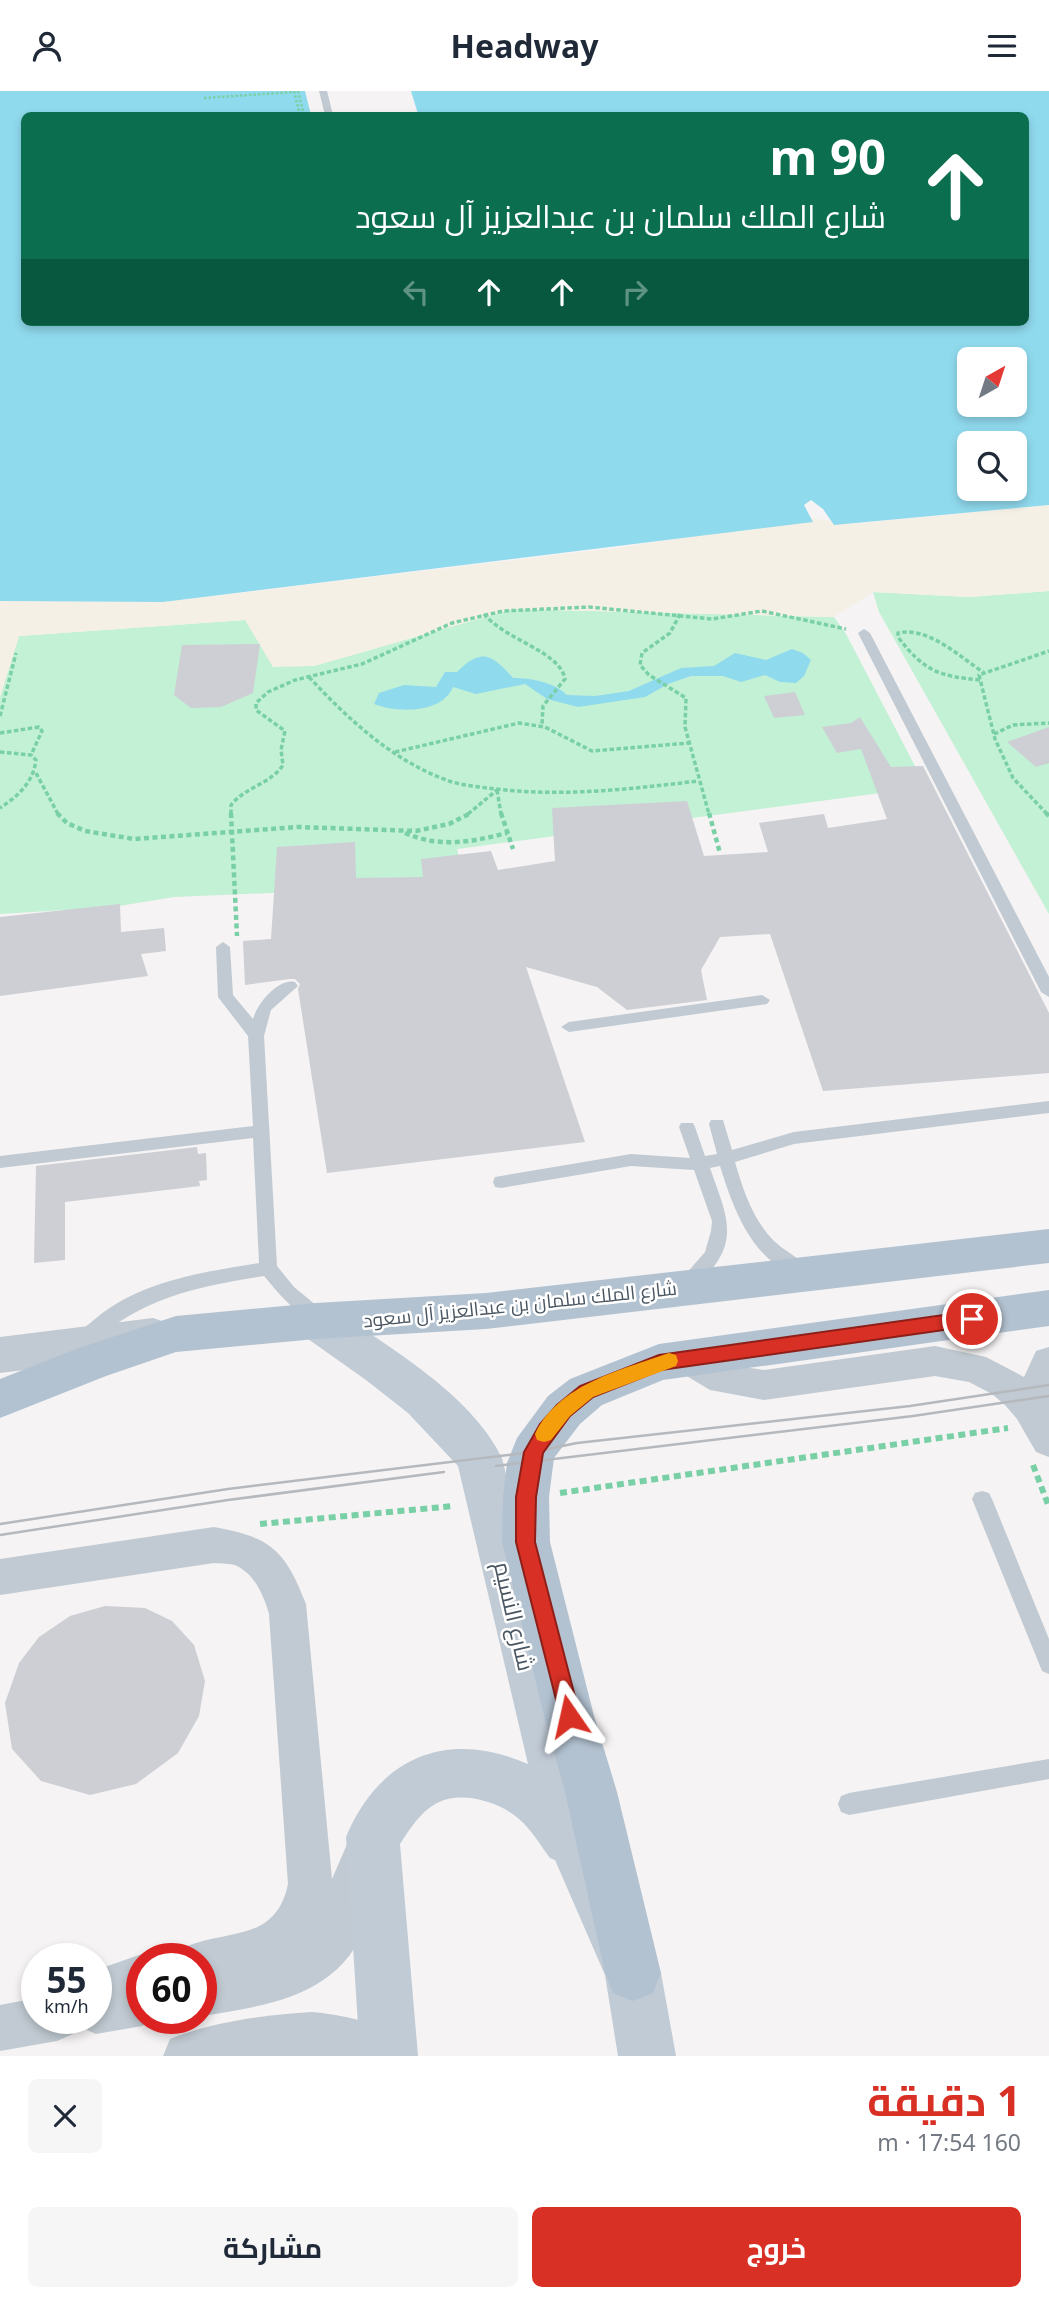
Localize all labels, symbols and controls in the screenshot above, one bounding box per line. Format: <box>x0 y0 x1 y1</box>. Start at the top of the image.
text: Headway <box>451 24 598 67</box>
icon: person <box>28 27 66 65</box>
icon: menu <box>983 27 1021 65</box>
text: 90 m <box>769 123 886 189</box>
icon: ahead <box>910 140 1001 231</box>
text: شارع الملك سلمان بن عبدالعزيز آل سعود <box>355 194 886 237</box>
icon: left <box>397 273 435 311</box>
icon: ahead <box>470 273 508 311</box>
icon: ahead <box>543 273 581 311</box>
icon: right <box>616 273 654 311</box>
north arrow <box>957 347 1027 417</box>
map controls <box>957 347 1027 501</box>
button: search <box>957 431 1027 501</box>
street label: شارع الملك سلمان بن عبدالعزيز آل سعود <box>362 1275 678 1334</box>
pin <box>942 1289 1002 1349</box>
icon: arrive <box>953 1300 991 1338</box>
street label: شارع النسيم <box>486 1558 543 1674</box>
position arrow <box>532 1679 606 1753</box>
speed limit sign: 60 <box>126 1943 217 2034</box>
text: 55 <box>46 1956 87 2003</box>
text: km/h <box>44 1994 89 2018</box>
text: 1 دقيقة <box>867 2071 1021 2128</box>
button: close <box>28 2079 102 2153</box>
text: 160 m · 17:54 <box>877 2126 1021 2158</box>
button: مشاركة <box>28 2207 518 2287</box>
button: خروج <box>532 2207 1021 2287</box>

